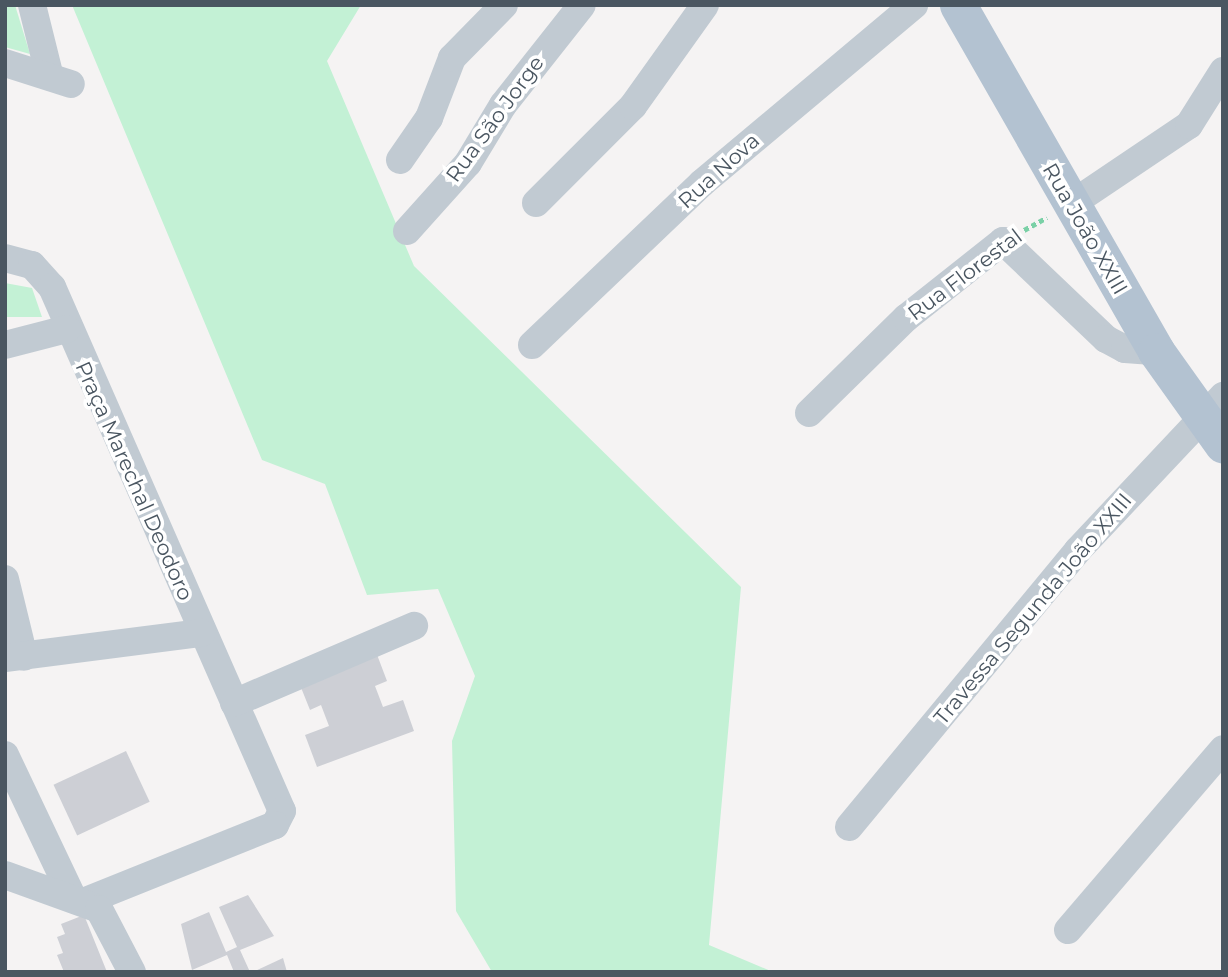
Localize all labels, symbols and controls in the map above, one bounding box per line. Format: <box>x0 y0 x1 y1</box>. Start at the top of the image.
street label: Rua São Jorge <box>441 51 549 187</box>
street label: Rua Nova <box>673 128 765 214</box>
street label: Rua João XXIII <box>1037 159 1133 299</box>
street label: Rua Florestal <box>903 224 1027 326</box>
street label: Praça Marechal Deodoro <box>70 358 198 604</box>
street label: Travessa Segunda João XXIII <box>929 488 1137 730</box>

